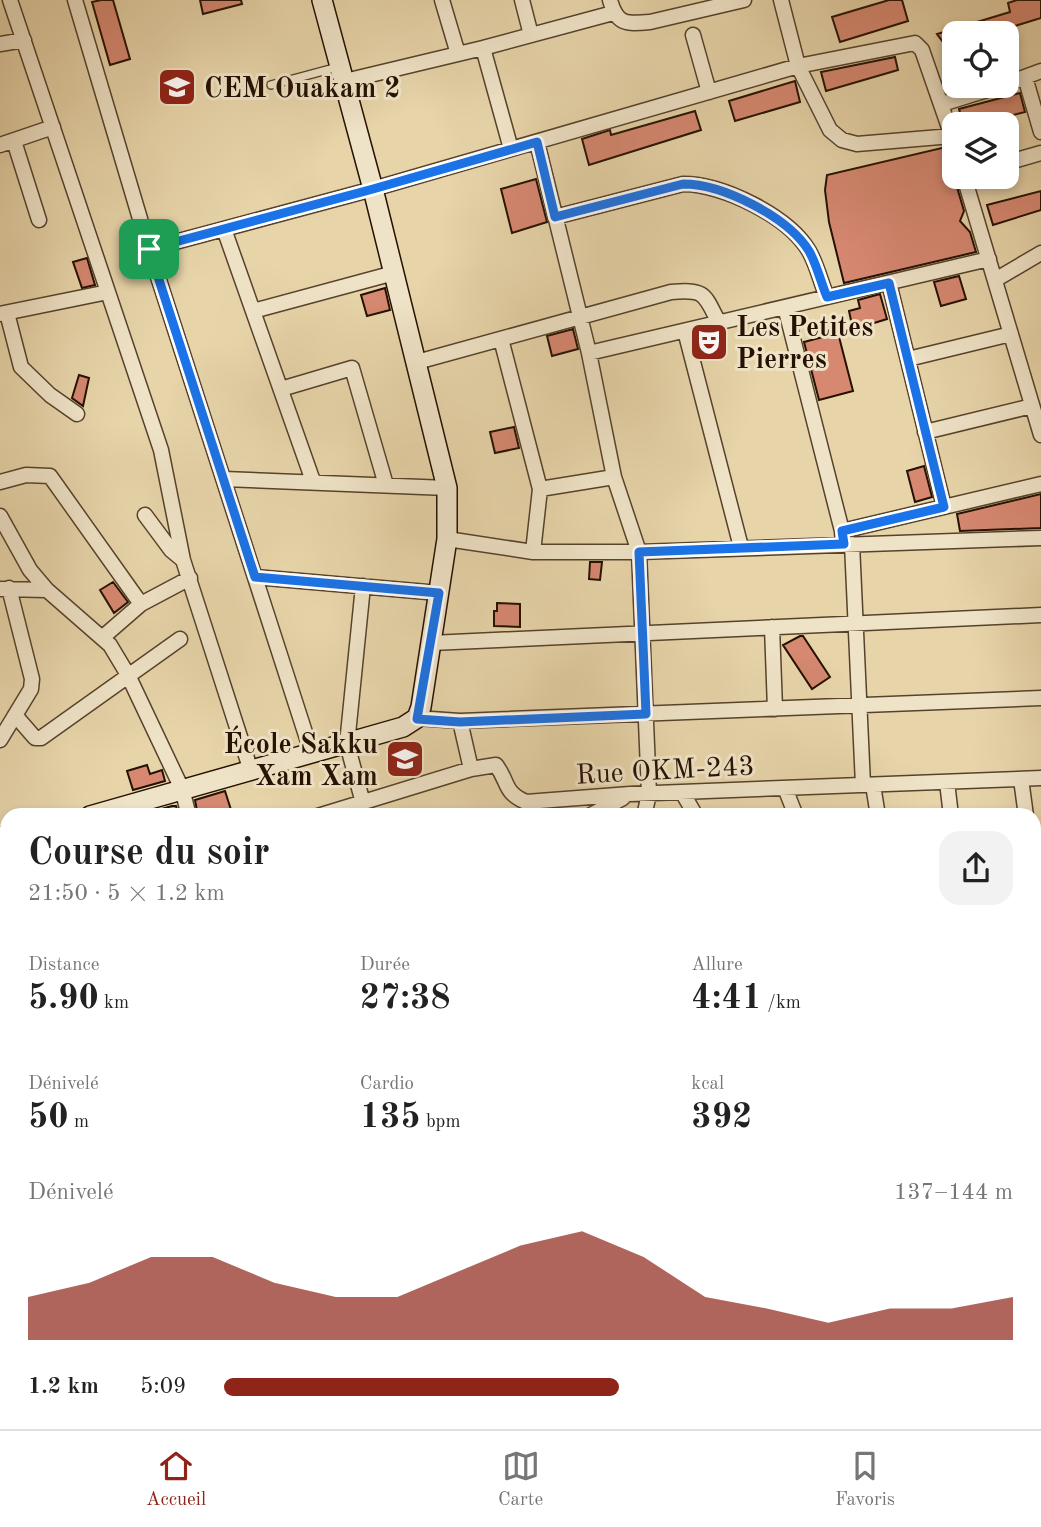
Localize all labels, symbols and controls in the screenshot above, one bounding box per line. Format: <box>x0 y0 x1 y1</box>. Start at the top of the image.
map controls <box>942 21 1019 189</box>
button: locate <box>942 21 1019 98</box>
school or university icon: CEM Ouakam 2 <box>156 66 198 108</box>
place label: CEM Ouakam 2 <box>204 76 401 104</box>
button: layers <box>942 112 1019 189</box>
pin <box>119 219 179 279</box>
icon: arrive <box>130 230 168 268</box>
place label: Les Petites Pierres <box>736 315 873 375</box>
theatre icon: Les Petites Pierres <box>688 321 730 363</box>
place label: École Sakku Xam Xam <box>223 725 378 792</box>
school or university icon: École Sakku Xam Xam <box>384 738 426 780</box>
street label: Rue OKM-243 <box>575 753 755 791</box>
button: share <box>939 831 1013 905</box>
text: Course du soir <box>28 835 270 873</box>
text: 21:50 · 5 × 1.2 km <box>28 882 225 905</box>
text: Distance <box>28 956 100 975</box>
text: Durée <box>360 956 410 975</box>
text: Allure <box>691 956 743 975</box>
text: 5.90 <box>28 981 99 1016</box>
text: 27:38 <box>360 981 451 1016</box>
text: 4:41 <box>691 981 762 1016</box>
text: km <box>99 994 129 1013</box>
text: /km <box>762 994 801 1013</box>
text: Dénivelé <box>28 1075 99 1094</box>
text: Cardio <box>360 1075 414 1094</box>
text: kcal <box>691 1075 724 1094</box>
text: 50 <box>28 1100 69 1135</box>
text: 135 <box>360 1100 421 1135</box>
text: 392 <box>691 1100 752 1135</box>
text: m <box>69 1113 89 1132</box>
text: bpm <box>421 1113 461 1132</box>
text: Dénivelé <box>28 1181 114 1204</box>
text: 137–144 m <box>894 1181 1013 1204</box>
text: 1.2 km <box>28 1375 99 1398</box>
text: 5:09 <box>140 1375 186 1398</box>
tab: Accueil <box>146 1447 206 1512</box>
tab: Carte <box>498 1447 543 1512</box>
tab: Favoris <box>835 1447 895 1512</box>

